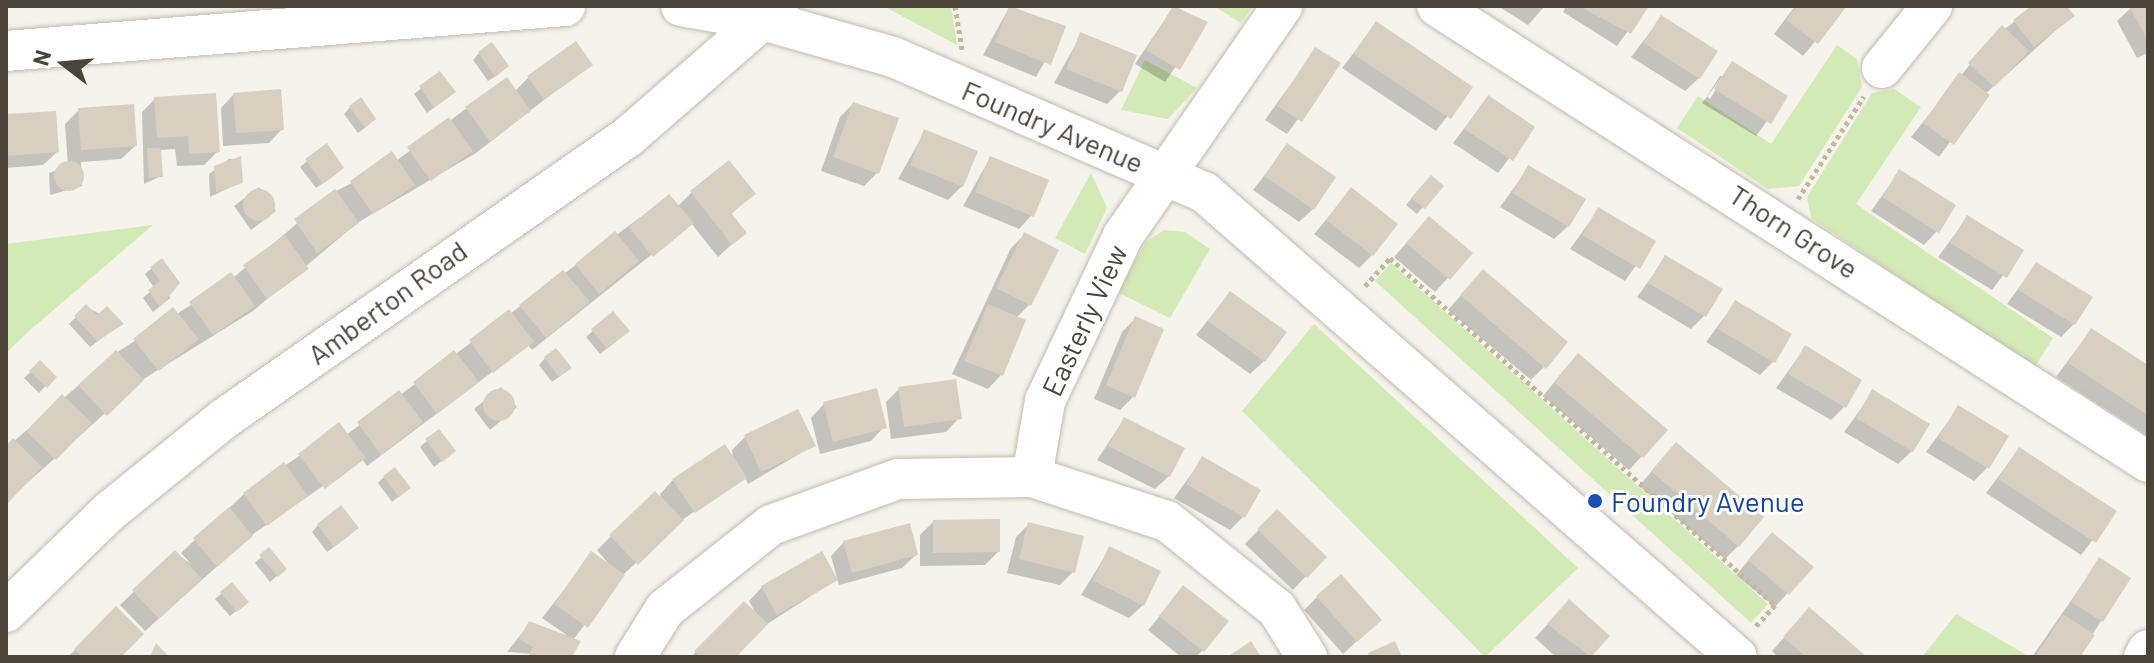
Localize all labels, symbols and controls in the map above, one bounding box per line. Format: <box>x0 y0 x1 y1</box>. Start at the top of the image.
north arrow <box>24 24 104 104</box>
text: N <box>26 47 55 68</box>
street label: Foundry Avenue <box>957 73 1149 179</box>
street label: Thorn Grove <box>1723 177 1865 285</box>
street label: Amberton Road <box>301 233 473 371</box>
street label: Easterly View <box>1034 239 1134 401</box>
place label: Foundry Avenue <box>1611 484 1805 518</box>
marker: Foundry Avenue <box>1586 492 1604 510</box>

